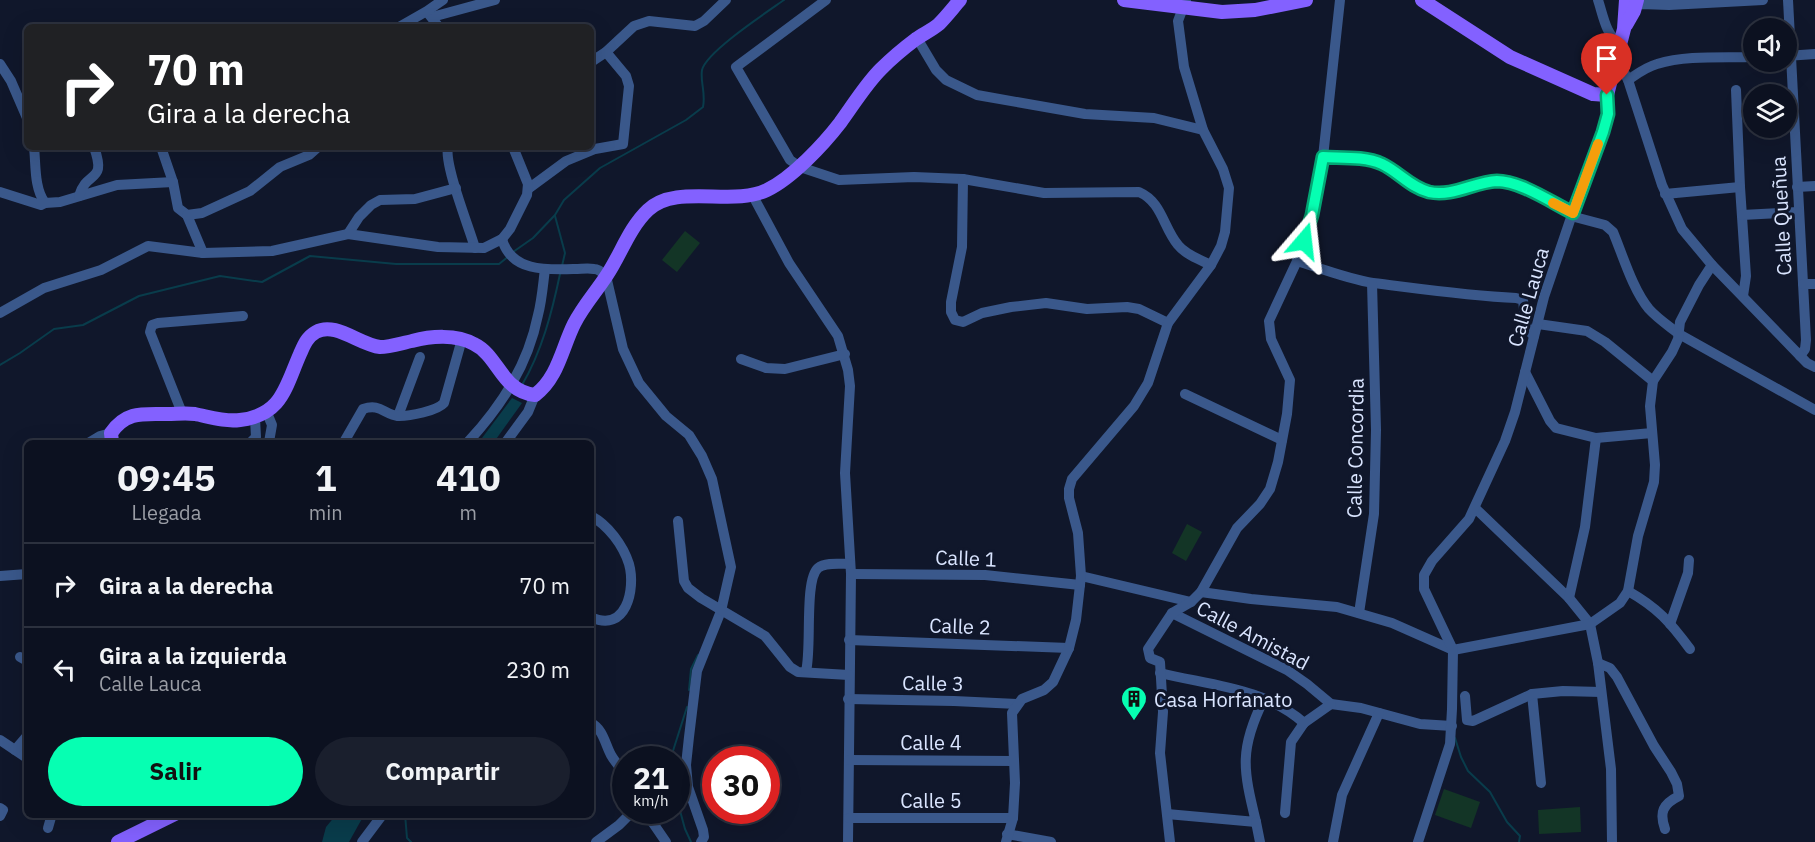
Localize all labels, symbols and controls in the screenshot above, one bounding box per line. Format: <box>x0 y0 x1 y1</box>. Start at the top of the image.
map controls <box>1743 18 1797 138</box>
button: sound <box>1743 18 1797 72</box>
pin <box>1581 33 1632 95</box>
text: 70 m <box>147 42 245 97</box>
icon: arrive <box>1590 42 1623 75</box>
icon: right <box>48 48 126 126</box>
button: layers <box>1743 84 1797 138</box>
text: Gira a la derecha <box>147 95 350 130</box>
street label: Calle Queñua <box>1764 155 1798 276</box>
position arrow <box>1272 209 1336 273</box>
street label: Calle Lauca <box>1501 244 1555 350</box>
street label: Calle Concordia <box>1340 377 1370 518</box>
text: 09:45 <box>117 454 216 501</box>
text: 1 <box>315 454 337 501</box>
text: 410 <box>436 454 501 501</box>
text: Llegada <box>131 499 201 526</box>
text: min <box>309 499 343 526</box>
text: m <box>460 499 477 526</box>
street label: Calle 1 <box>935 543 997 573</box>
icon: right <box>48 569 81 602</box>
text: Gira a la derecha <box>99 571 273 600</box>
text: 70 m <box>519 571 570 600</box>
street label: Calle Amistad <box>1192 594 1314 676</box>
street label: Calle 2 <box>929 611 991 641</box>
text: Gira a la izquierda <box>99 641 287 670</box>
icon: left <box>48 653 81 686</box>
text: 230 m <box>506 655 570 684</box>
street label: Calle 3 <box>902 669 964 697</box>
text: Calle Lauca <box>99 670 201 697</box>
building icon: Casa Horfanato <box>1119 684 1149 722</box>
place label: Casa Horfanato <box>1154 686 1292 713</box>
street label: Calle 4 <box>900 729 962 756</box>
button: Salir <box>48 737 303 806</box>
button: Compartir <box>315 737 570 806</box>
speed limit sign: 30 <box>702 746 780 824</box>
text: 21 <box>633 758 669 797</box>
street label: Calle 5 <box>900 787 962 814</box>
text: km/h <box>633 791 669 810</box>

